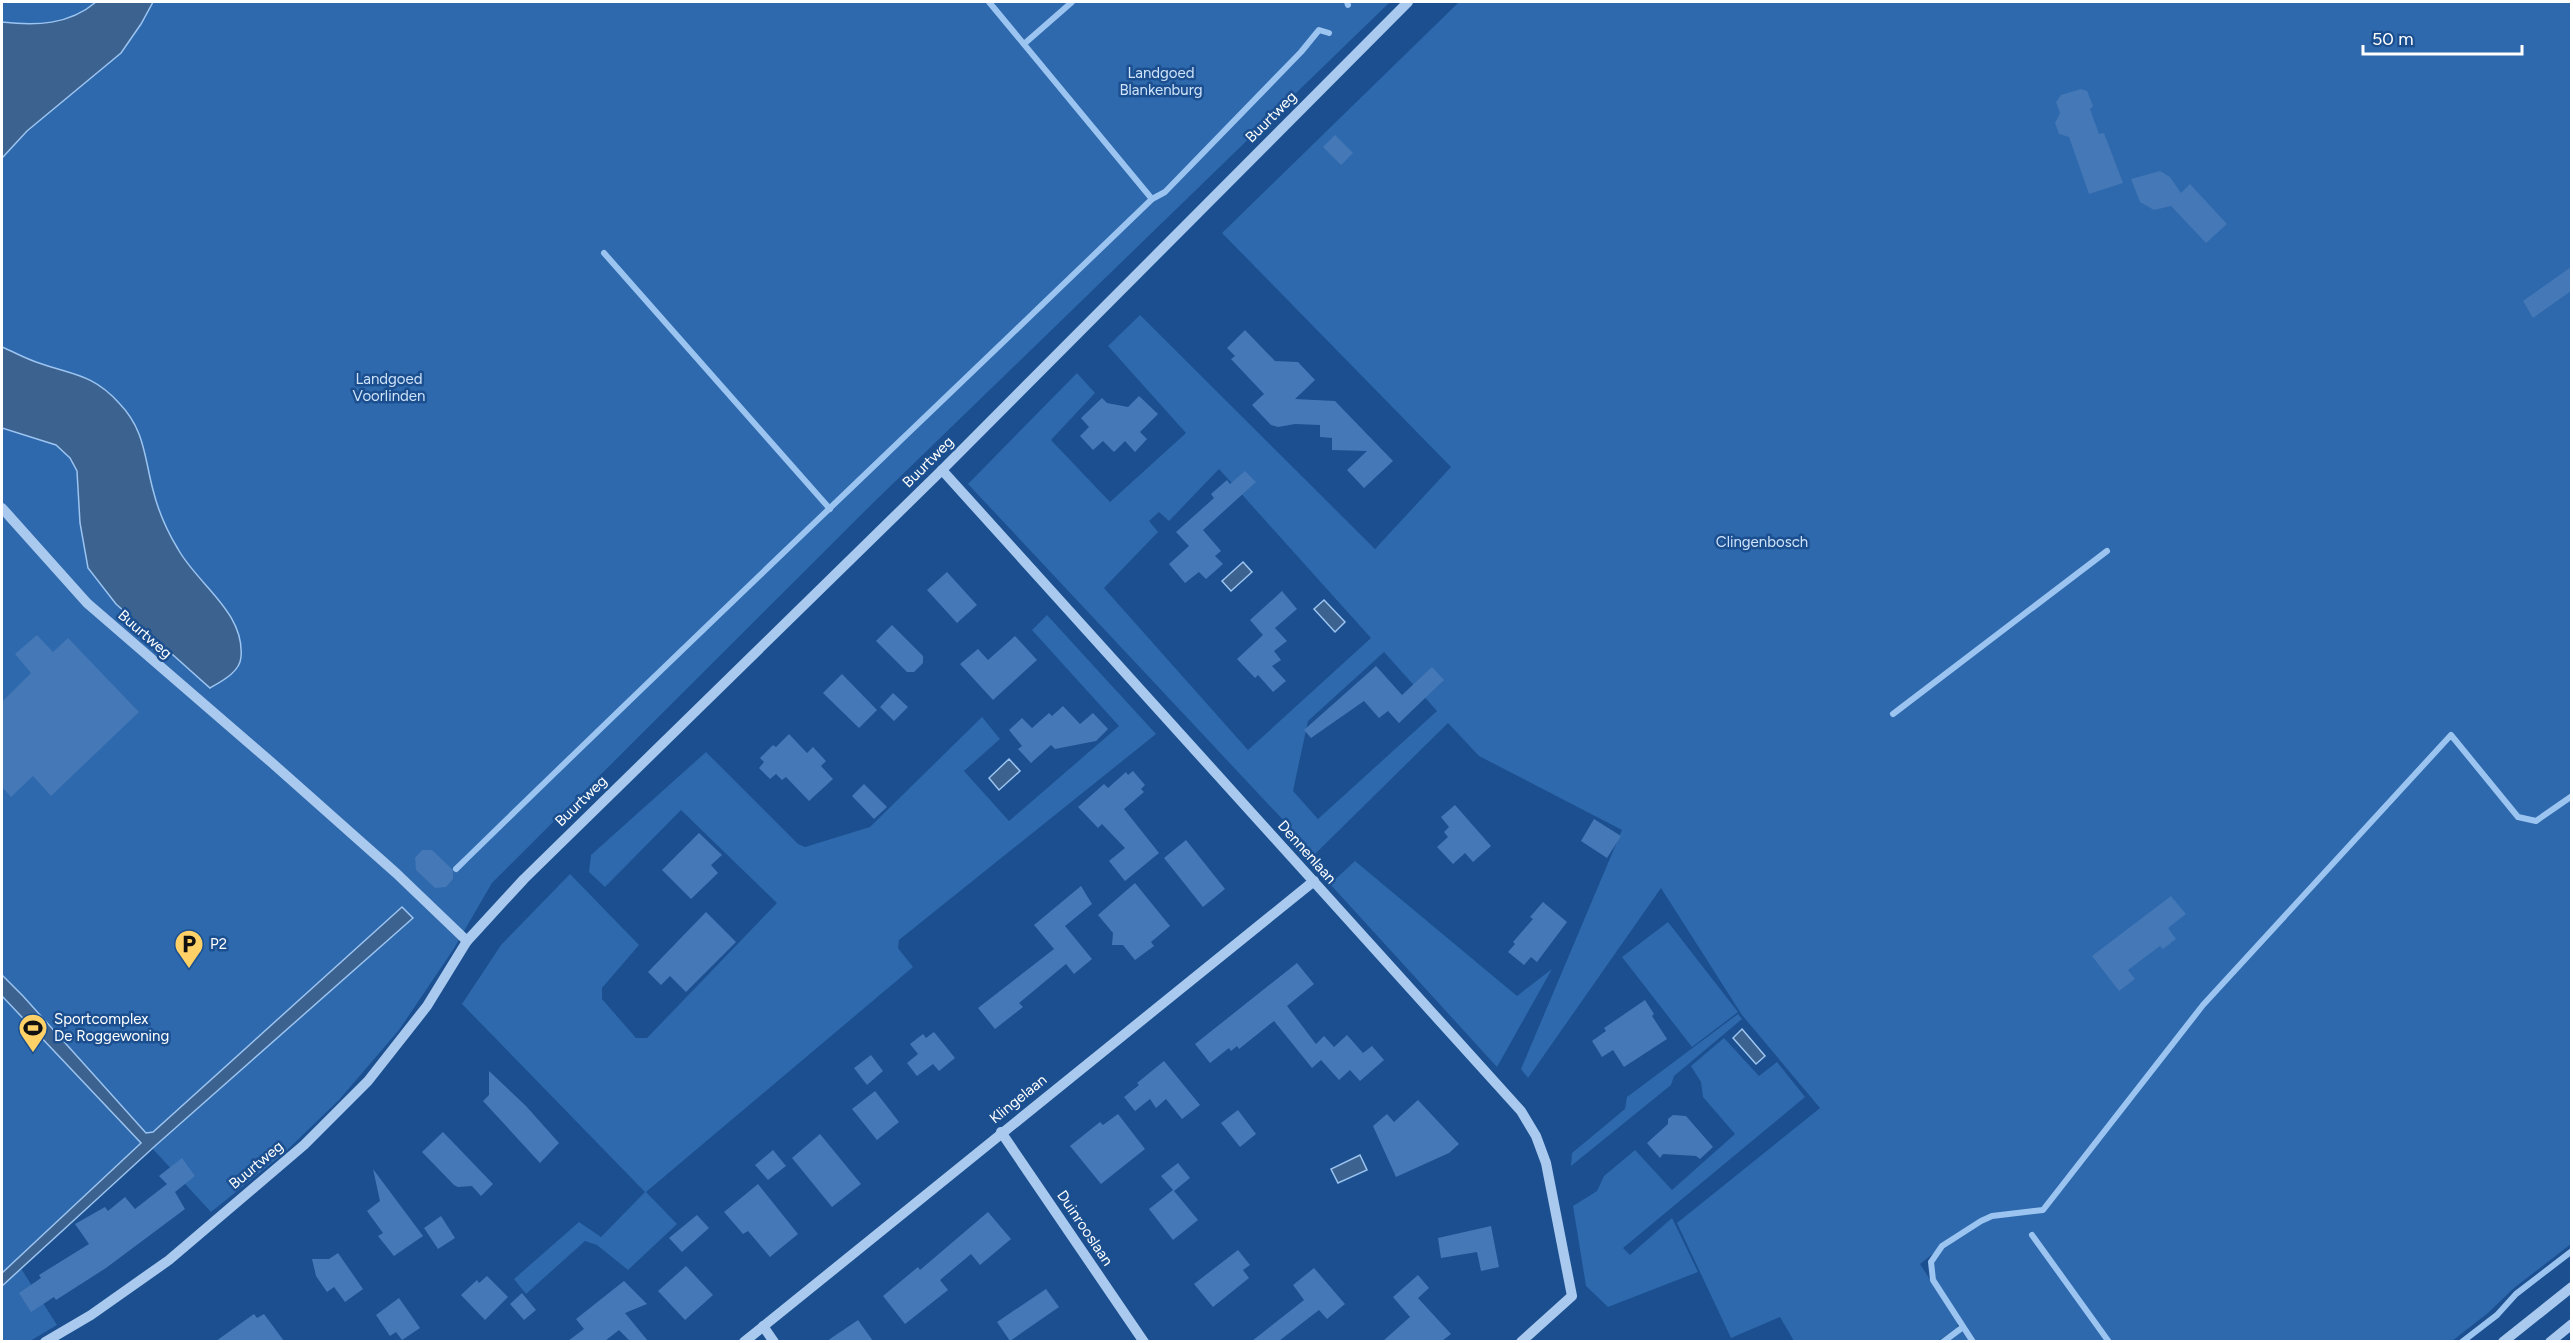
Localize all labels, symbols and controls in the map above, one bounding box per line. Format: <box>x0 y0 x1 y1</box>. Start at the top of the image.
scale bar <box>2363 18 2522 56</box>
text: 50 m <box>2372 28 2414 50</box>
park label: Landgoed Blankenburg <box>1119 64 1203 99</box>
street label: Buurtweg <box>1242 88 1300 146</box>
park label: Landgoed Voorlinden <box>353 370 425 405</box>
street label: Buurtweg <box>899 433 957 491</box>
park label: Clingenbosch <box>1716 533 1808 551</box>
street label: Buurtweg <box>114 606 176 662</box>
street label: Buurtweg <box>551 772 611 830</box>
street label: Dennenlaan <box>1274 817 1340 887</box>
parking icon: P2 <box>173 928 205 970</box>
place label: P2 <box>210 935 227 953</box>
place label: Sportcomplex De Roggewoning <box>54 1010 169 1045</box>
sports icon: Sportcomplex De Roggewoning <box>17 1012 49 1054</box>
street label: Klingelaan <box>986 1071 1050 1127</box>
street label: Buurtweg <box>225 1137 287 1193</box>
street label: Duinrooslaan <box>1053 1187 1117 1269</box>

